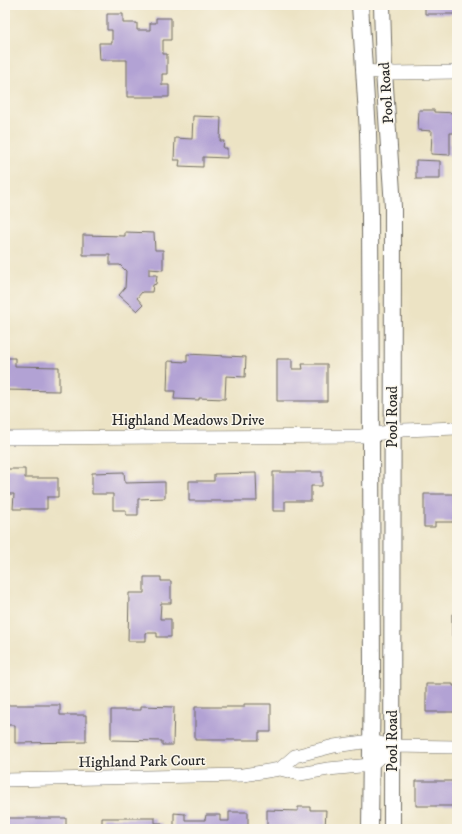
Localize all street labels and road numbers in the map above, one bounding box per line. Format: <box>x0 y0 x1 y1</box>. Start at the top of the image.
street label: Pool Road <box>375 61 398 124</box>
street label: Pool Road <box>383 386 402 448</box>
street label: Highland Meadows Drive <box>111 411 265 430</box>
street label: Pool Road <box>383 710 402 772</box>
street label: Highland Park Court <box>78 751 206 772</box>

